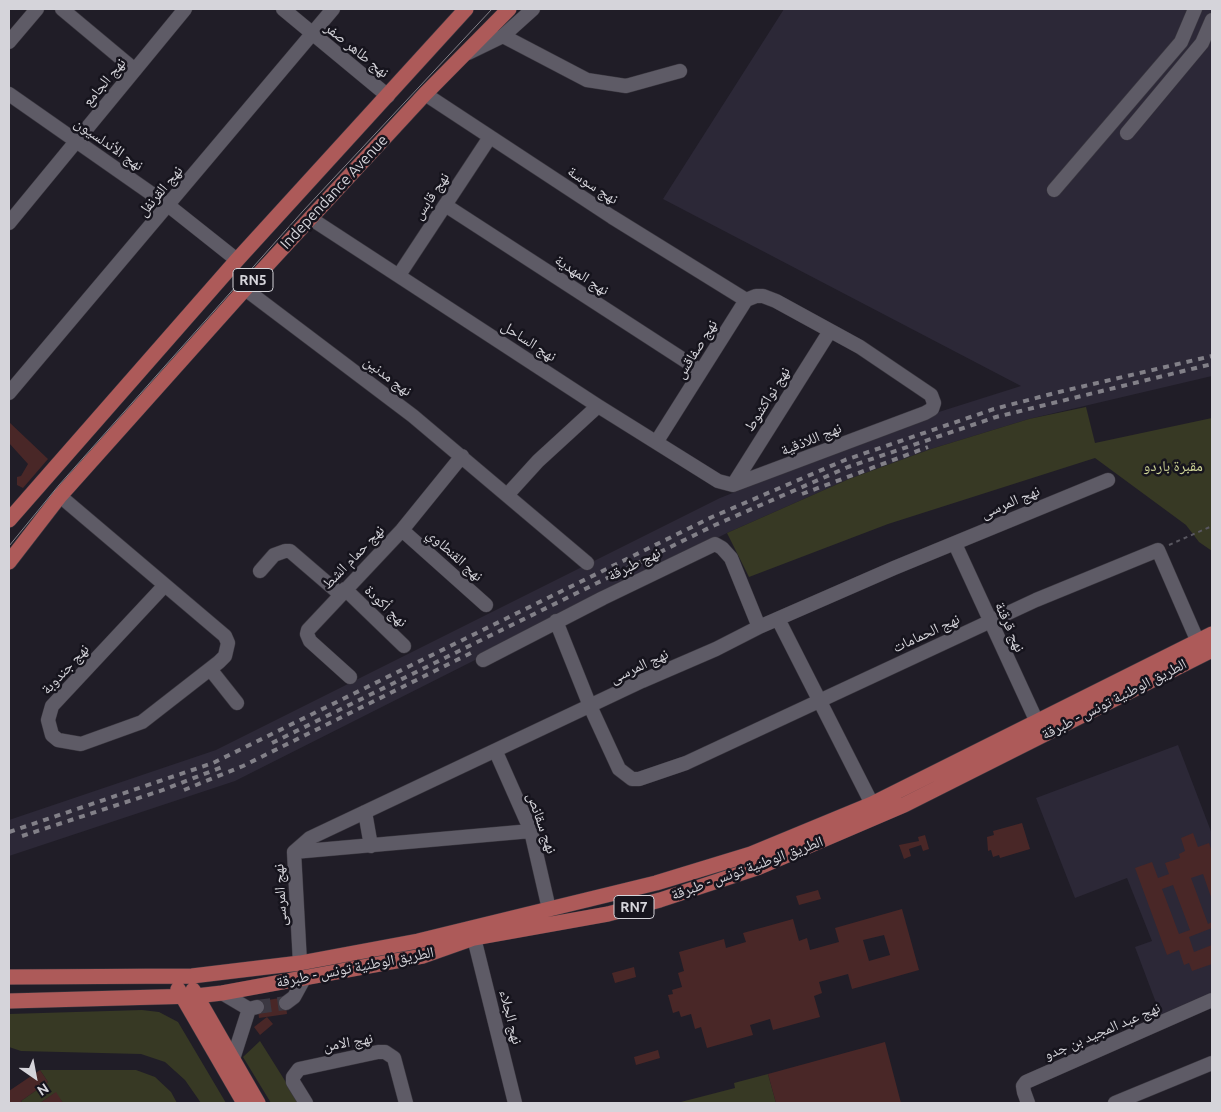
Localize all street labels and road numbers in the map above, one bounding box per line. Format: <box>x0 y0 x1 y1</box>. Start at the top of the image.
street label: نهج طاهر صفر <box>321 19 393 81</box>
street label: نهج الجامع <box>79 54 129 110</box>
street label: نهج الأندلسيون <box>71 114 147 174</box>
street label: Independance Avenue <box>277 131 391 253</box>
street label: نهج القرنفل <box>134 162 186 220</box>
street label: نهج سوسة <box>564 162 622 208</box>
street label: نهج قابس <box>409 169 453 223</box>
street label: نهج المهدية <box>552 251 612 299</box>
road number: RN5 <box>233 268 273 292</box>
street label: نهج صفاقس <box>671 316 721 382</box>
street label: نهج الساحل <box>498 317 560 365</box>
street label: نهج مدنين <box>360 352 416 400</box>
street label: نهج نواكشوط <box>740 363 794 435</box>
street label: نهج اللاذقية <box>778 419 844 459</box>
street label: نهج المرسى <box>978 482 1042 522</box>
street label: نهج حمام الشط <box>318 521 388 593</box>
street label: نهج القنطاوي <box>423 525 487 585</box>
street label: نهج طبرقة <box>605 543 663 585</box>
street label: نهج أكودة <box>361 581 411 631</box>
street label: نهج قرقنة <box>991 599 1029 655</box>
street label: نهج الحمامات <box>889 610 963 656</box>
street label: نهج جندوبة <box>37 640 93 698</box>
street label: نهج المرسى <box>607 645 671 687</box>
street label: الطريق الوطنية تونس - طبرقة <box>1039 655 1189 743</box>
street label: نهج سقانص <box>523 790 561 856</box>
street label: الطريق الوطنية تونس - طبرقة <box>669 832 825 904</box>
street label: نهج المرسى <box>269 863 291 927</box>
road number: RN7 <box>614 896 654 919</box>
street label: الطريق الوطنية تونس - طبرقة <box>275 943 435 991</box>
street label: نهج الجلاء <box>496 988 526 1046</box>
street label: نهج عبد المجيد بن جدو <box>1041 998 1163 1064</box>
street label: نهج الامن <box>322 1029 374 1055</box>

